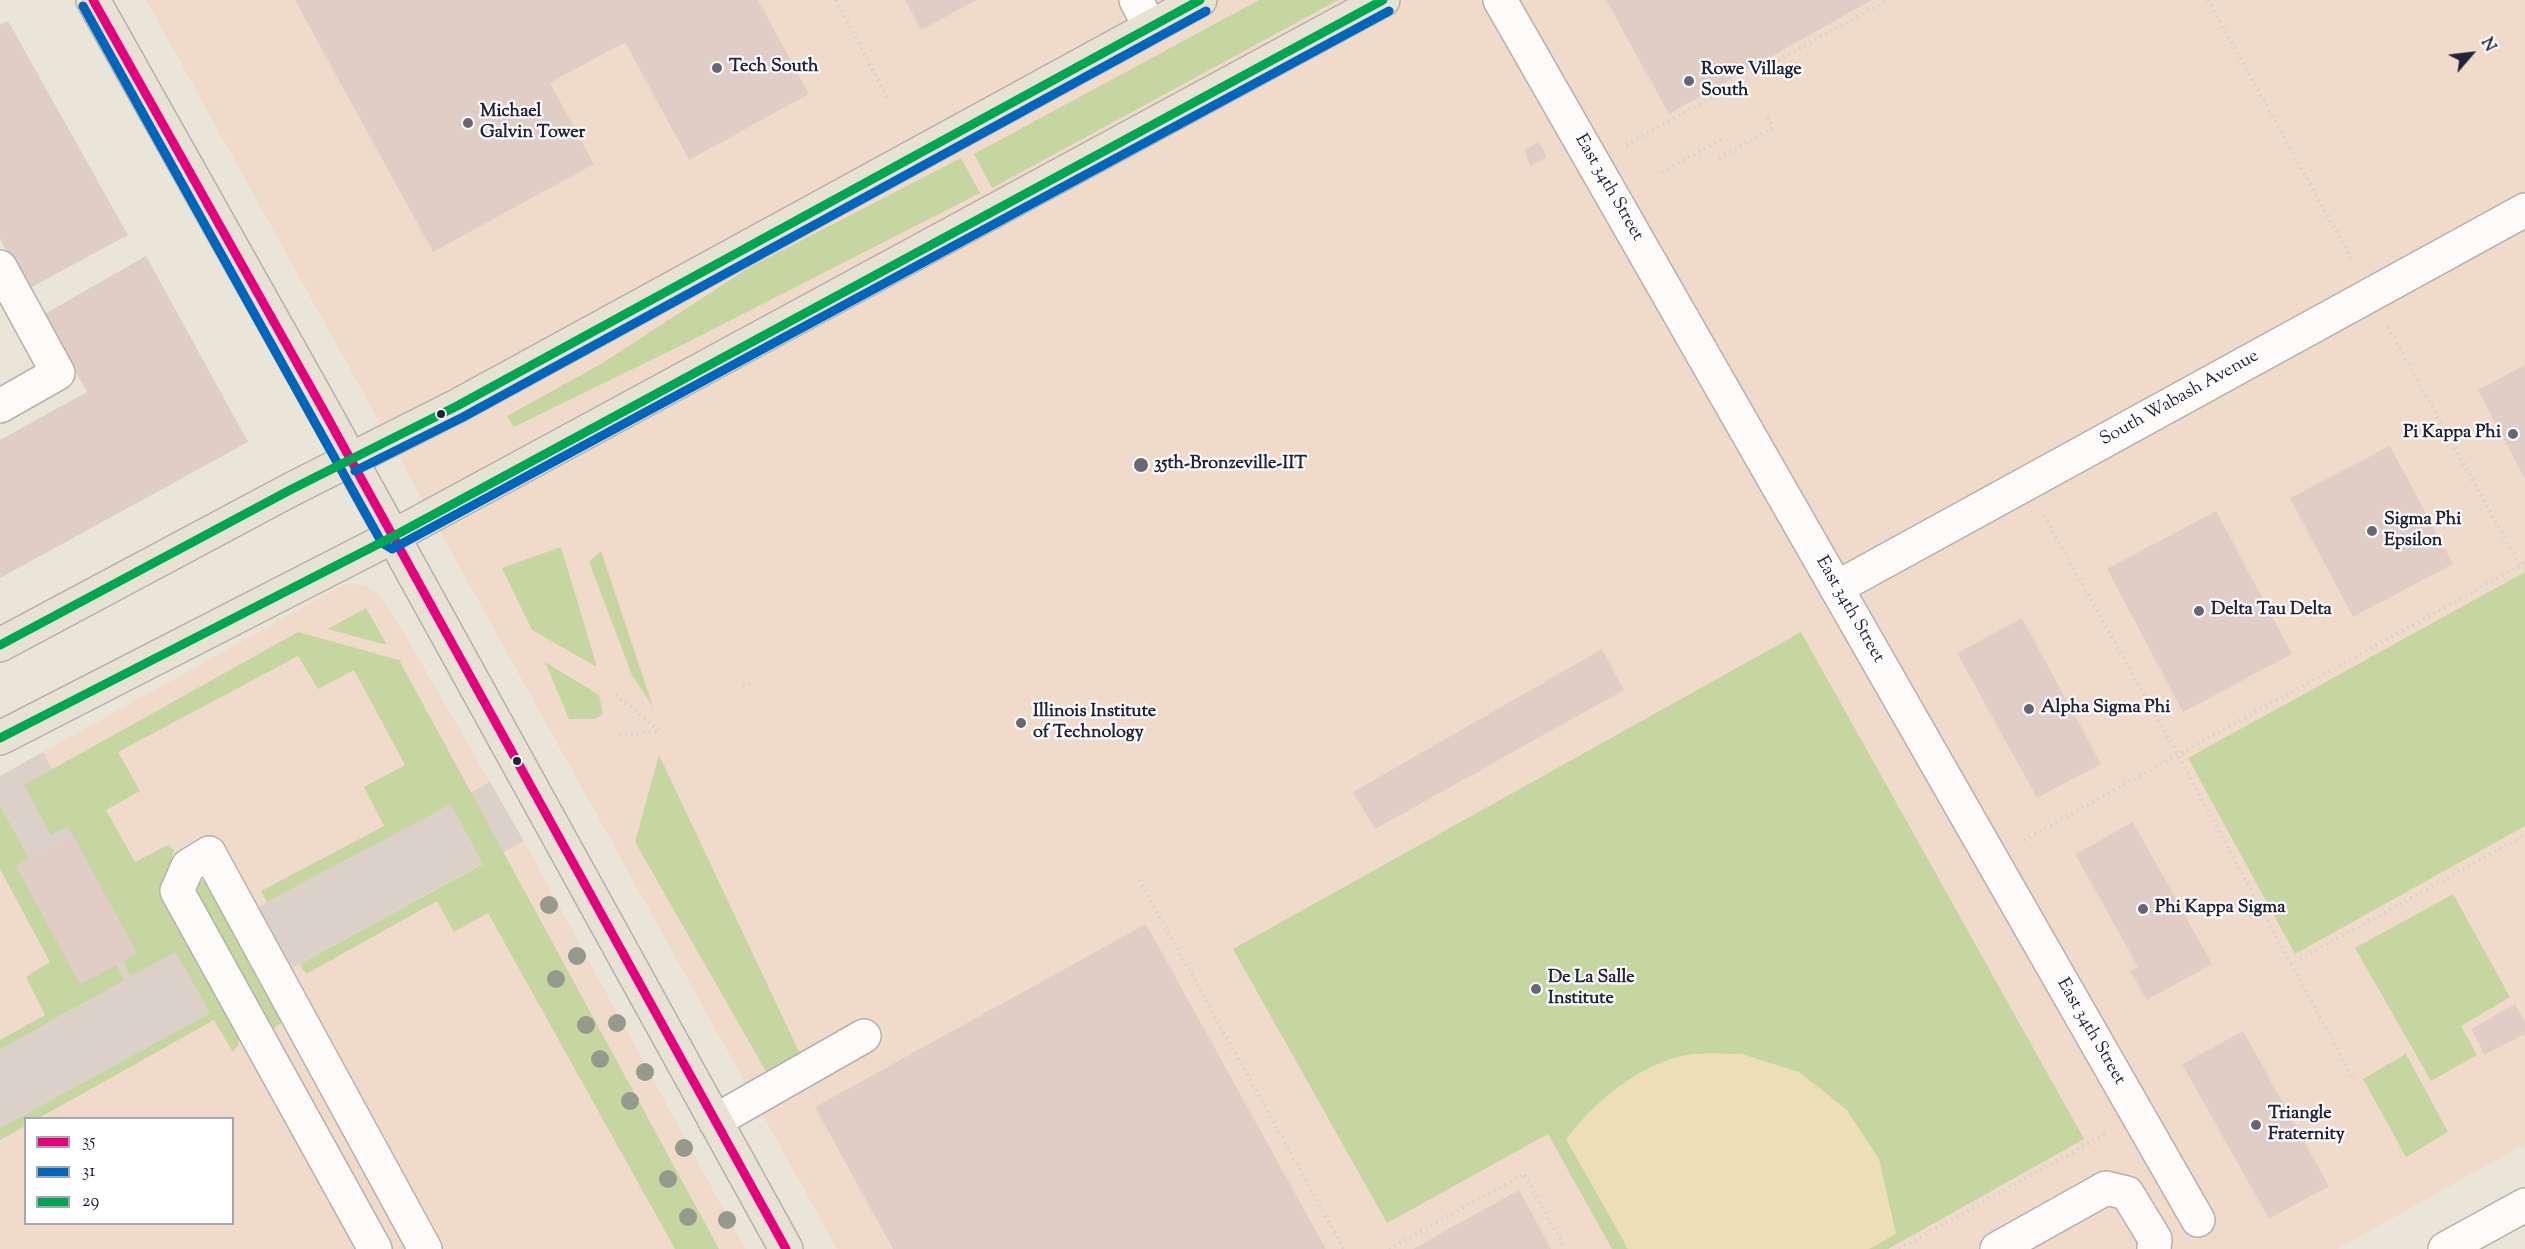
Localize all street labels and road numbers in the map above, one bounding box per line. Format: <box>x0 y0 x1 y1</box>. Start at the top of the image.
street label: East 34th Street <box>1569 131 1647 245</box>
street label: South Wabash Avenue <box>2097 346 2263 452</box>
street label: East 34th Street <box>1810 553 1888 667</box>
street label: East 34th Street <box>2051 975 2129 1089</box>

